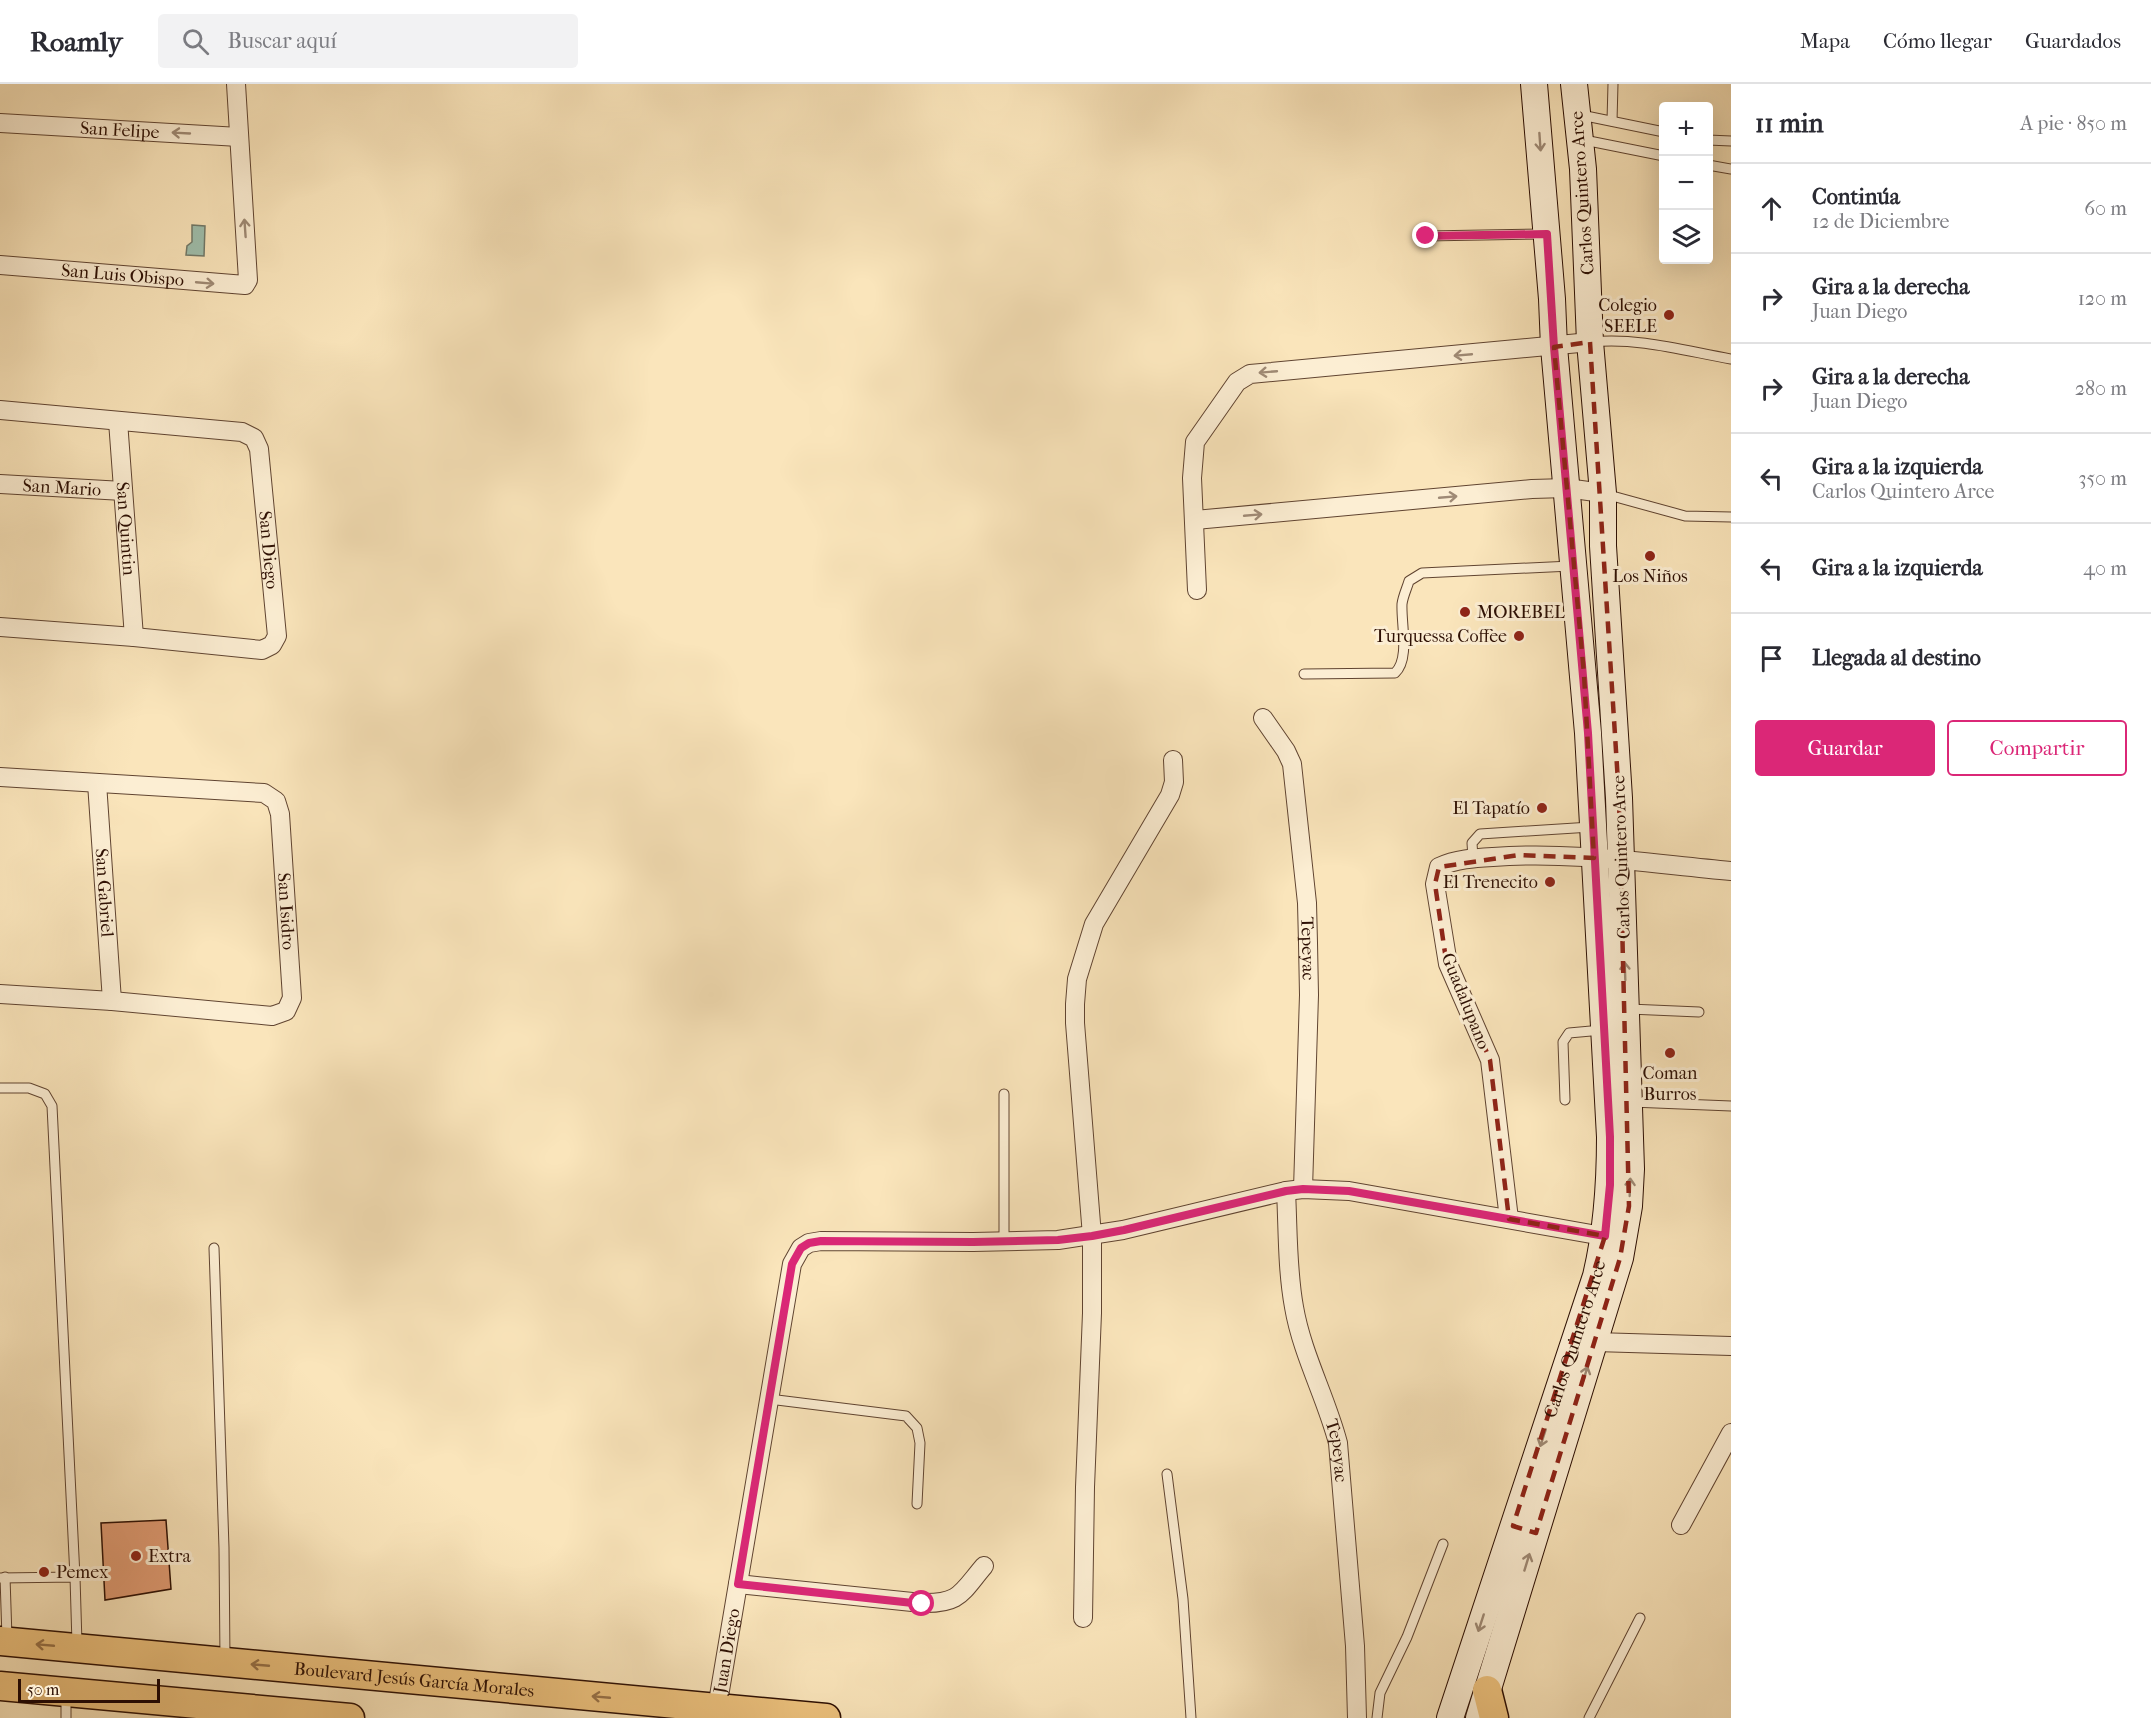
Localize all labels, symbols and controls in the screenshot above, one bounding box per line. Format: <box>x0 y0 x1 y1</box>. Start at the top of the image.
search box <box>158 14 578 68</box>
text: Roamly <box>30 25 122 58</box>
icon: search <box>179 25 212 58</box>
text: Buscar aquí <box>227 28 337 54</box>
text: Mapa <box>1800 29 1850 53</box>
text: Cómo llegar <box>1883 29 1992 53</box>
text: Guardados <box>2025 29 2121 53</box>
map controls <box>1659 102 1713 264</box>
button: + <box>1659 102 1713 156</box>
text: 11 min <box>1755 108 1824 139</box>
street label: Carlos Quintero Arce <box>1566 110 1599 276</box>
text: A pie · 850 m <box>2020 112 2127 135</box>
street label: San Felipe <box>80 118 160 143</box>
one-way arrow <box>171 128 191 139</box>
one-way arrow <box>1535 132 1546 152</box>
button: − <box>1659 156 1713 210</box>
text: Continúa <box>1812 184 1900 210</box>
icon: ahead <box>1755 192 1788 225</box>
text: 60 m <box>2084 197 2127 220</box>
button: layers <box>1659 210 1713 264</box>
text: 12 de Diciembre <box>1812 210 1949 233</box>
one-way arrow <box>239 218 250 238</box>
route end <box>1412 222 1438 248</box>
street label: San Luis Obispo <box>60 260 185 291</box>
text: Gira a la derecha <box>1812 274 1969 300</box>
one-way arrow <box>194 278 214 289</box>
icon: right <box>1755 282 1788 315</box>
text: 120 m <box>2078 287 2127 310</box>
place label: Colegio SEELE <box>1598 295 1657 337</box>
text: Juan Diego <box>1812 300 1907 323</box>
marker: Colegio SEELE <box>1662 308 1676 322</box>
one-way arrow <box>1453 350 1473 361</box>
text: Gira a la derecha <box>1812 364 1969 390</box>
one-way arrow <box>1259 367 1279 378</box>
icon: right <box>1755 372 1788 405</box>
text: 280 m <box>2075 377 2127 400</box>
text: Juan Diego <box>1812 390 1907 413</box>
text: Gira a la izquierda <box>1812 454 1983 480</box>
icon: left <box>1755 462 1788 495</box>
text: 350 m <box>2078 467 2127 490</box>
street label: San Mario <box>22 475 102 501</box>
text: Carlos Quintero Arce <box>1812 480 1994 503</box>
street label: San Quintin <box>112 481 139 577</box>
one-way arrow <box>1437 491 1457 502</box>
one-way arrow <box>1243 509 1263 520</box>
street label: San Diego <box>254 510 282 590</box>
marker: Los Niños <box>1643 549 1657 563</box>
icon: left <box>1755 552 1788 585</box>
text: Gira a la izquierda <box>1812 555 1983 581</box>
text: 40 m <box>2083 557 2127 580</box>
place label: Los Niños <box>1612 566 1688 587</box>
place label: MOREBEL <box>1477 602 1565 623</box>
marker: MOREBEL <box>1458 605 1472 619</box>
place label: Turquessa Coffee <box>1374 626 1507 647</box>
marker: Turquessa Coffee <box>1512 629 1526 643</box>
icon: arrive <box>1755 642 1788 675</box>
text: Llegada al destino <box>1812 645 1981 671</box>
button: Guardar <box>1755 720 1935 776</box>
button: Compartir <box>1947 720 2127 776</box>
street label: Carlos Quintero Arce <box>1608 775 1635 939</box>
place label: El Tapatío <box>1452 798 1530 819</box>
marker: El Tapatío <box>1535 801 1549 815</box>
street label: San Gabriel <box>91 848 118 938</box>
street label: San Isidro <box>273 872 299 951</box>
place label: El Trenecito <box>1443 872 1538 893</box>
marker: El Trenecito <box>1543 875 1557 889</box>
street label: Tepeyac <box>1296 917 1319 981</box>
street label: Guadalupano <box>1437 950 1494 1052</box>
one-way arrow <box>1619 961 1631 981</box>
marker: Coman Burros <box>1663 1046 1677 1060</box>
place label: Coman Burros <box>1643 1063 1698 1105</box>
one-way arrow <box>1625 1177 1636 1197</box>
street label: Carlos Quintero Arce <box>1540 1259 1610 1421</box>
one-way arrow <box>1580 1366 1591 1385</box>
street label: Tepeyac <box>1321 1417 1351 1483</box>
one-way arrow <box>1536 1428 1547 1447</box>
place label: Extra <box>148 1546 191 1567</box>
marker: Extra <box>129 1549 143 1563</box>
one-way arrow <box>1522 1553 1533 1572</box>
place label: Pemex <box>56 1562 109 1583</box>
marker: Pemex <box>37 1565 51 1579</box>
route start <box>908 1590 934 1616</box>
street label: Juan Diego <box>709 1607 745 1697</box>
one-way arrow <box>1475 1613 1486 1632</box>
one-way arrow <box>36 1639 56 1650</box>
street label: Boulevard Jesús García Morales <box>293 1658 536 1702</box>
one-way arrow <box>251 1659 271 1670</box>
scale bar <box>18 1676 160 1704</box>
text: 50 m <box>27 1680 59 1699</box>
one-way arrow <box>591 1691 611 1702</box>

